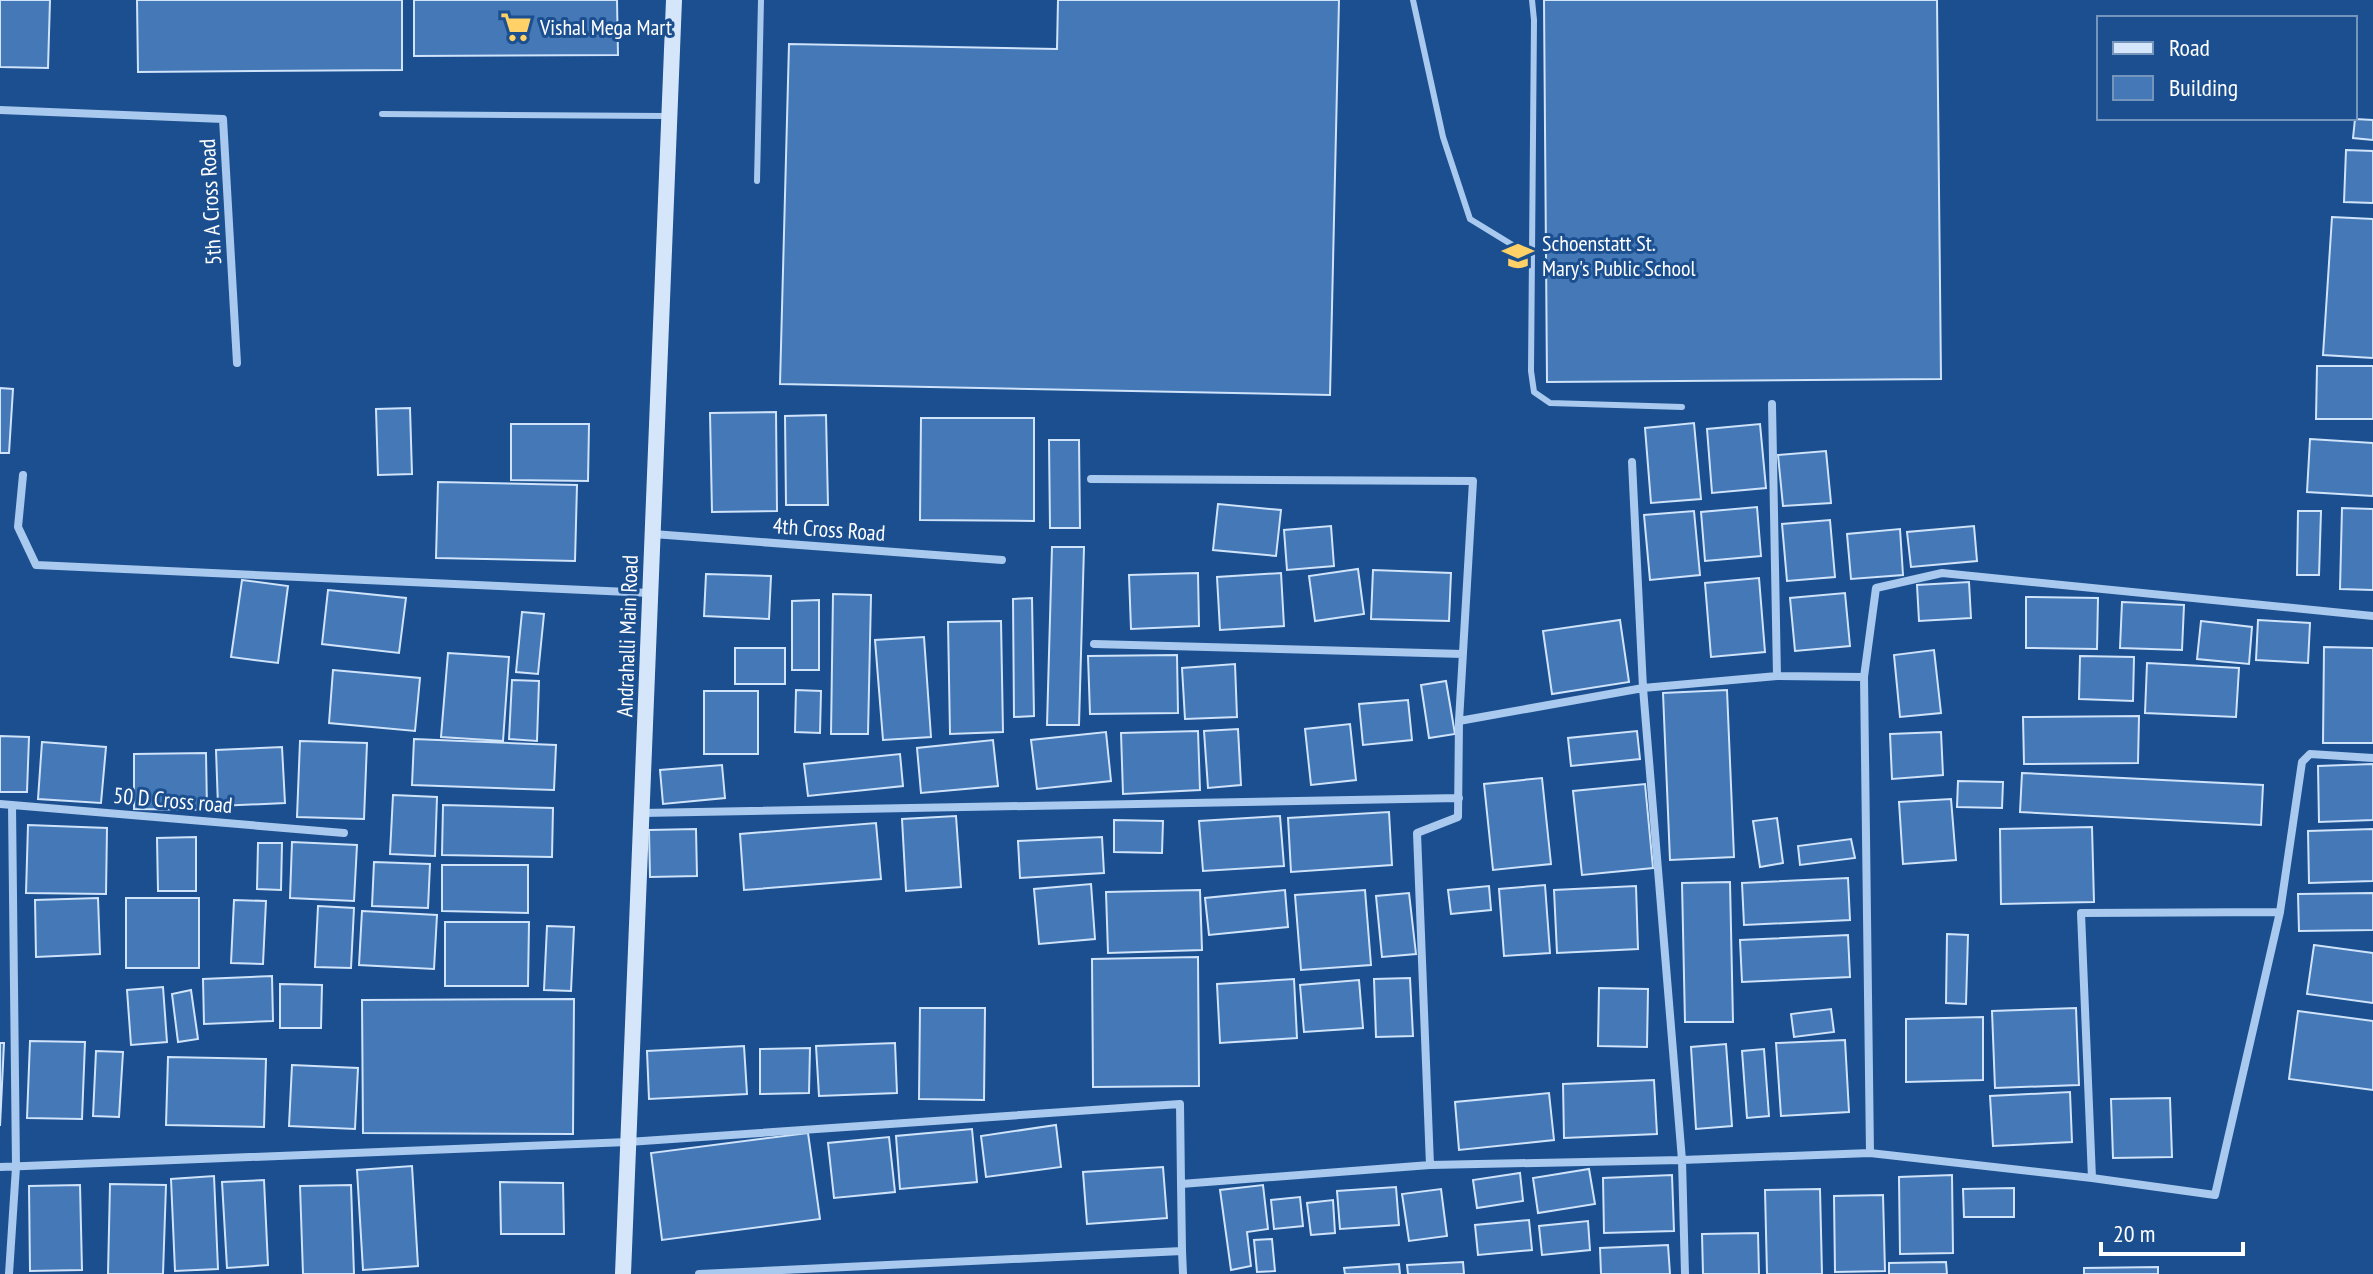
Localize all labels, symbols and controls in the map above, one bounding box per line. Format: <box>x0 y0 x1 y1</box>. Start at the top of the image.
supermarket icon: Vishal Mega Mart <box>499 10 533 44</box>
place label: Vishal Mega Mart <box>539 13 672 41</box>
legend <box>2097 16 2357 120</box>
text: Road <box>2169 32 2210 63</box>
text: Building <box>2169 72 2238 103</box>
street label: 5th A Cross Road <box>193 138 227 266</box>
place label: Schoenstatt St. Mary's Public School <box>1542 229 1696 282</box>
school or university icon: Schoenstatt St. Mary's Public School <box>1501 239 1535 273</box>
street label: 4th Cross Road <box>772 511 886 547</box>
street label: Andrahalli Main Road <box>610 555 644 717</box>
street label: 50 D Cross road <box>112 781 234 819</box>
scale bar <box>2101 1206 2243 1256</box>
text: 20 m <box>2113 1218 2155 1249</box>

